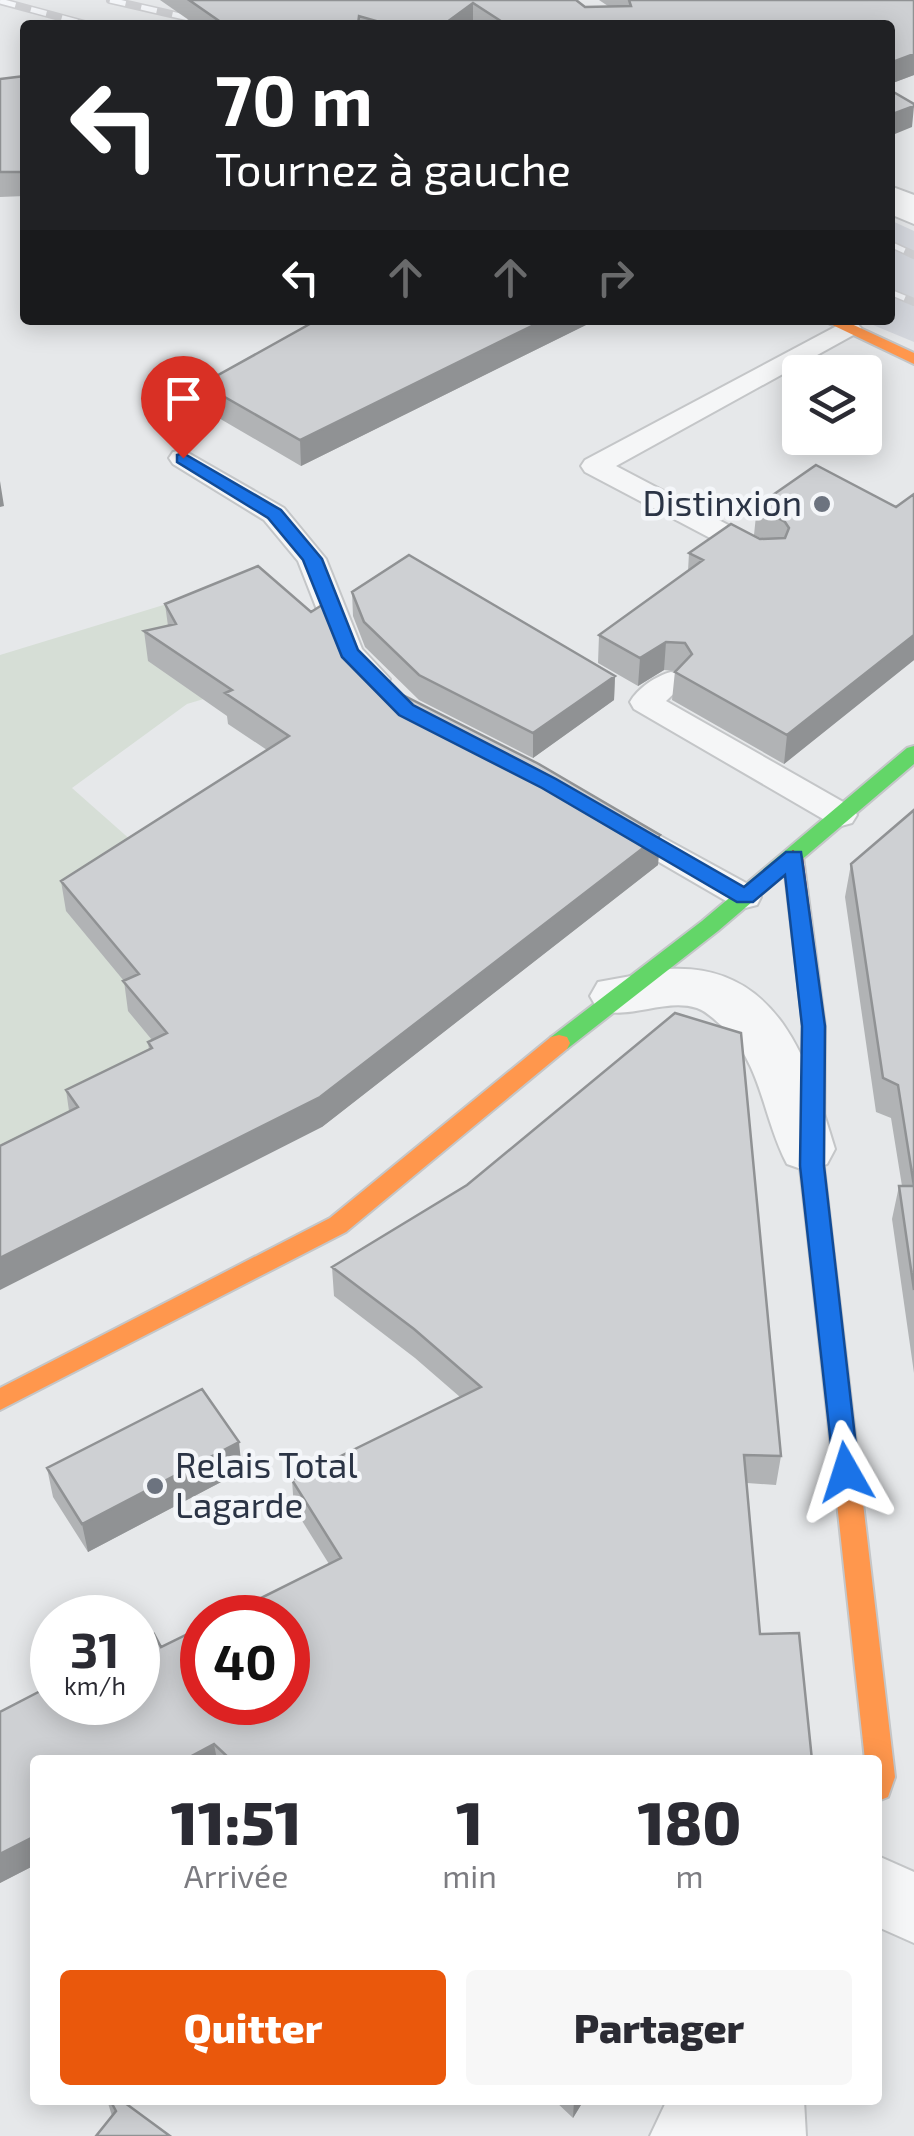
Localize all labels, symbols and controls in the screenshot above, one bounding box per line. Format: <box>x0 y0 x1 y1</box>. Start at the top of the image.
text: 70 m <box>215 56 373 140</box>
icon: left <box>50 60 180 190</box>
text: Tournez à gauche <box>215 141 571 195</box>
icon: left <box>273 250 328 305</box>
icon: ahead <box>378 250 433 305</box>
icon: ahead <box>483 250 538 305</box>
icon: right <box>588 250 643 305</box>
map controls <box>782 355 882 455</box>
button: layers <box>782 355 882 455</box>
pin <box>141 356 226 459</box>
icon: arrive <box>156 371 211 426</box>
place label: Distinxion <box>643 481 802 523</box>
marker: Distinxion <box>811 493 833 515</box>
position arrow <box>794 1420 898 1524</box>
place label: Relais Total Lagarde <box>175 1443 358 1525</box>
marker: Relais Total Lagarde <box>144 1475 166 1497</box>
speed limit sign: 40 <box>180 1595 310 1725</box>
text: 31 <box>70 1618 120 1678</box>
text: km/h <box>64 1670 126 1700</box>
text: 11:51 <box>171 1785 302 1857</box>
text: 1 <box>456 1785 483 1857</box>
text: 180 <box>638 1785 741 1857</box>
text: Arrivée <box>184 1856 288 1894</box>
text: min <box>442 1856 497 1894</box>
text: m <box>675 1856 703 1894</box>
button: Quitter <box>60 1970 446 2085</box>
button: Partager <box>466 1970 852 2085</box>

